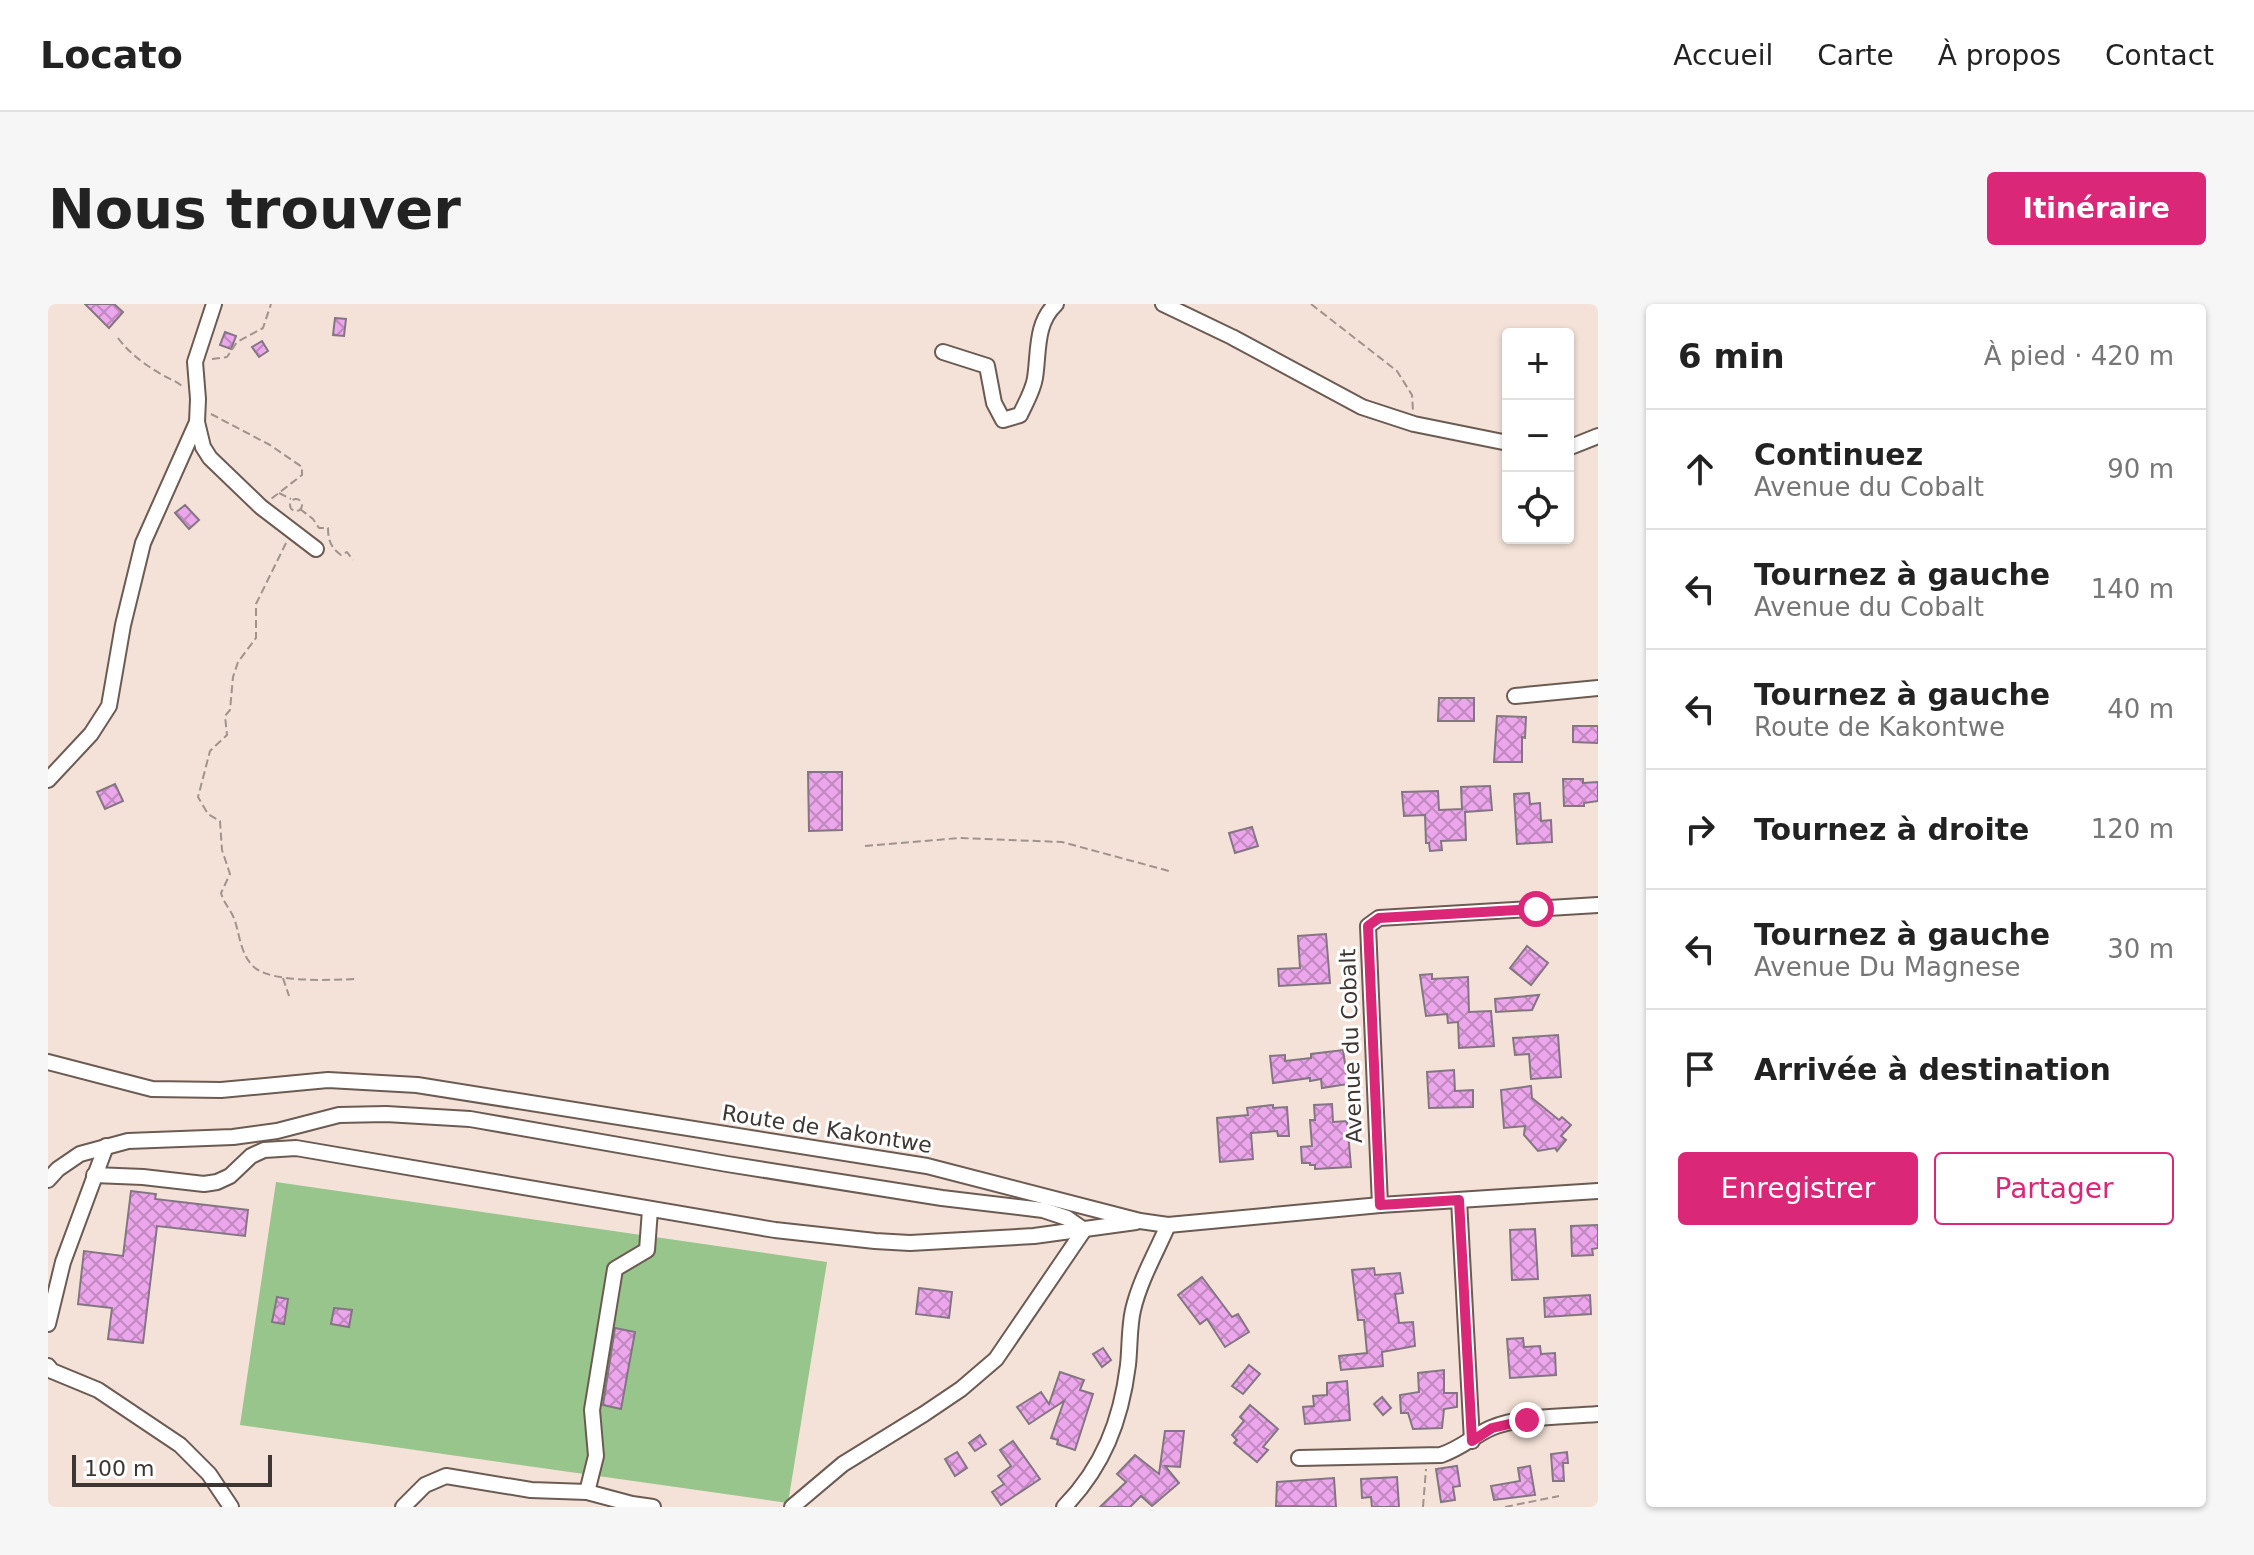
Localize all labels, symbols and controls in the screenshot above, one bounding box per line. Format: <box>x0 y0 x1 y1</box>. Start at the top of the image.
text: Locato <box>40 33 183 77</box>
text: Accueil <box>1673 39 1773 72</box>
text: Carte <box>1817 39 1894 72</box>
text: À propos <box>1938 39 2061 72</box>
text: Contact <box>2105 39 2214 72</box>
button: Itinéraire <box>1987 172 2206 245</box>
text: Nous trouver <box>48 176 461 241</box>
map controls <box>1502 328 1574 544</box>
button: + <box>1502 328 1574 400</box>
text: 6 min <box>1678 336 1785 376</box>
text: À pied · 420 m <box>1984 341 2174 371</box>
button: − <box>1502 400 1574 472</box>
text: Continuez <box>1754 437 1923 472</box>
icon: ahead <box>1678 447 1722 491</box>
text: 90 m <box>2107 454 2174 484</box>
button: locate <box>1502 472 1574 544</box>
text: Avenue du Cobalt <box>1754 472 1984 502</box>
text: Tournez à gauche <box>1754 557 2050 592</box>
icon: left <box>1678 567 1722 611</box>
text: 140 m <box>2091 574 2174 604</box>
text: Avenue du Cobalt <box>1754 592 1984 622</box>
text: Tournez à gauche <box>1754 677 2050 712</box>
icon: left <box>1678 687 1722 731</box>
text: 40 m <box>2107 694 2174 724</box>
text: Route de Kakontwe <box>1754 712 2005 742</box>
icon: right <box>1678 807 1722 851</box>
text: Tournez à droite <box>1754 812 2029 847</box>
text: 120 m <box>2091 814 2174 844</box>
route start <box>1518 891 1554 927</box>
text: Tournez à gauche <box>1754 917 2050 952</box>
icon: left <box>1678 927 1722 971</box>
text: 30 m <box>2107 934 2174 964</box>
street label: Avenue du Cobalt <box>1335 948 1367 1144</box>
text: Avenue Du Magnese <box>1754 952 2021 982</box>
icon: arrive <box>1678 1047 1722 1091</box>
text: Arrivée à destination <box>1754 1052 2111 1087</box>
street label: Route de Kakontwe <box>720 1100 934 1158</box>
button: Enregistrer <box>1678 1152 1918 1225</box>
button: Partager <box>1934 1152 2174 1225</box>
route end <box>1509 1402 1545 1438</box>
scale bar <box>72 1451 272 1487</box>
text: 100 m <box>84 1456 154 1481</box>

